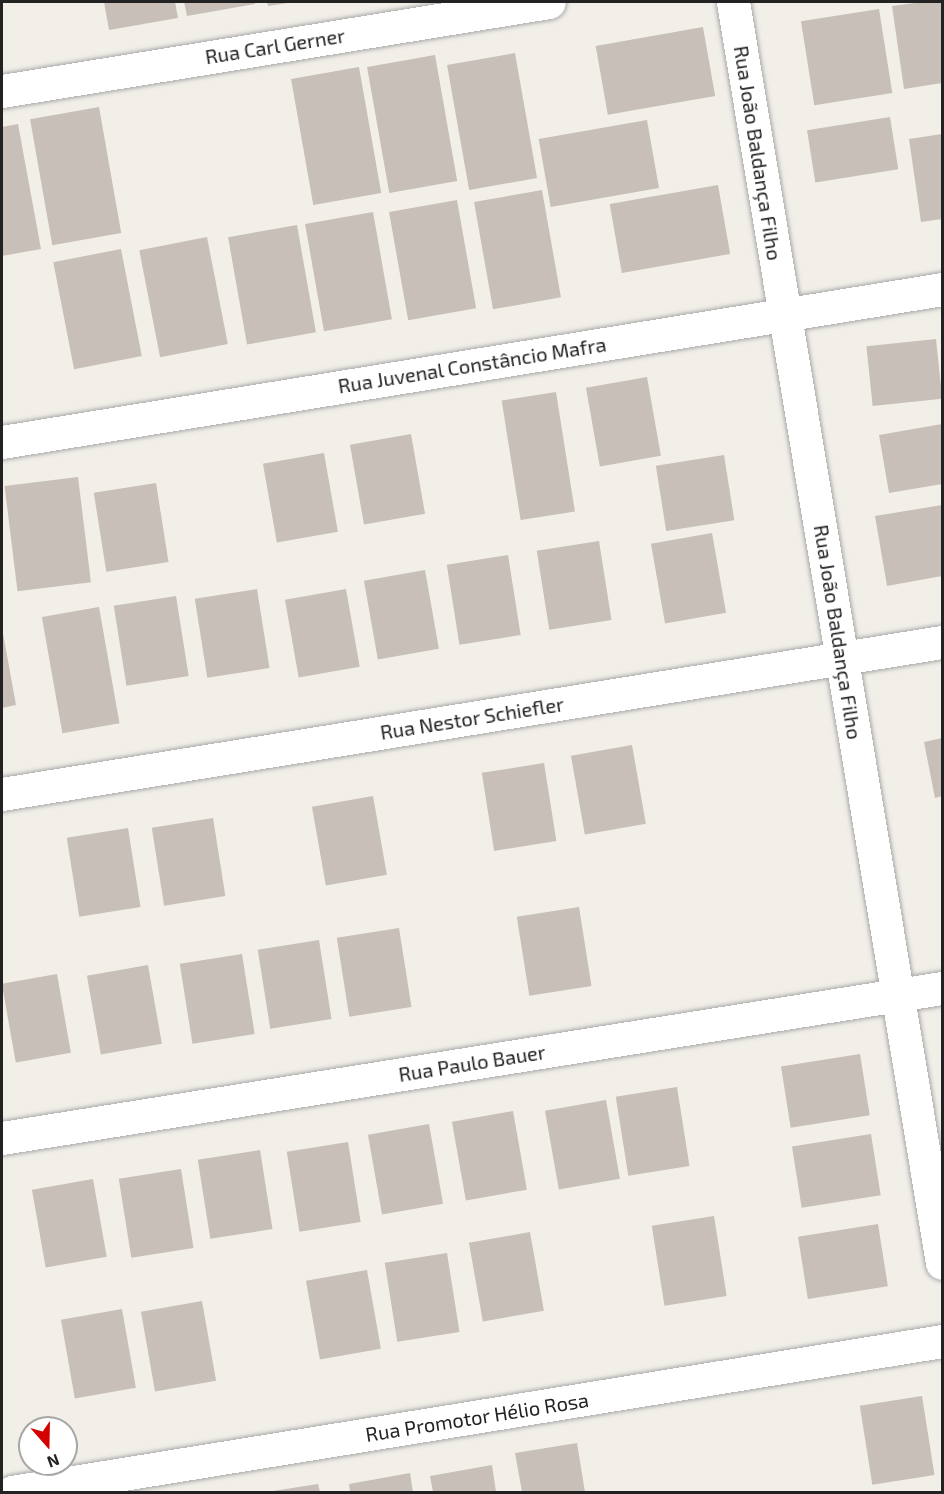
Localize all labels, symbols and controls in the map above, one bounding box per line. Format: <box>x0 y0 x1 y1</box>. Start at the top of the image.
street label: Rua Carl Gerner <box>203 23 347 69</box>
street label: Rua João Baldança Filho <box>729 44 787 262</box>
street label: Rua Juvenal Constâncio Mafra <box>336 332 608 398</box>
street label: Rua João Baldança Filho <box>809 523 867 741</box>
street label: Rua Nestor Schiefler <box>378 692 566 744</box>
street label: Rua Paulo Bauer <box>397 1040 547 1086</box>
street label: Rua Promotor Hélio Rosa <box>364 1387 590 1447</box>
north arrow <box>18 1416 78 1476</box>
text: N <box>45 1451 62 1472</box>

